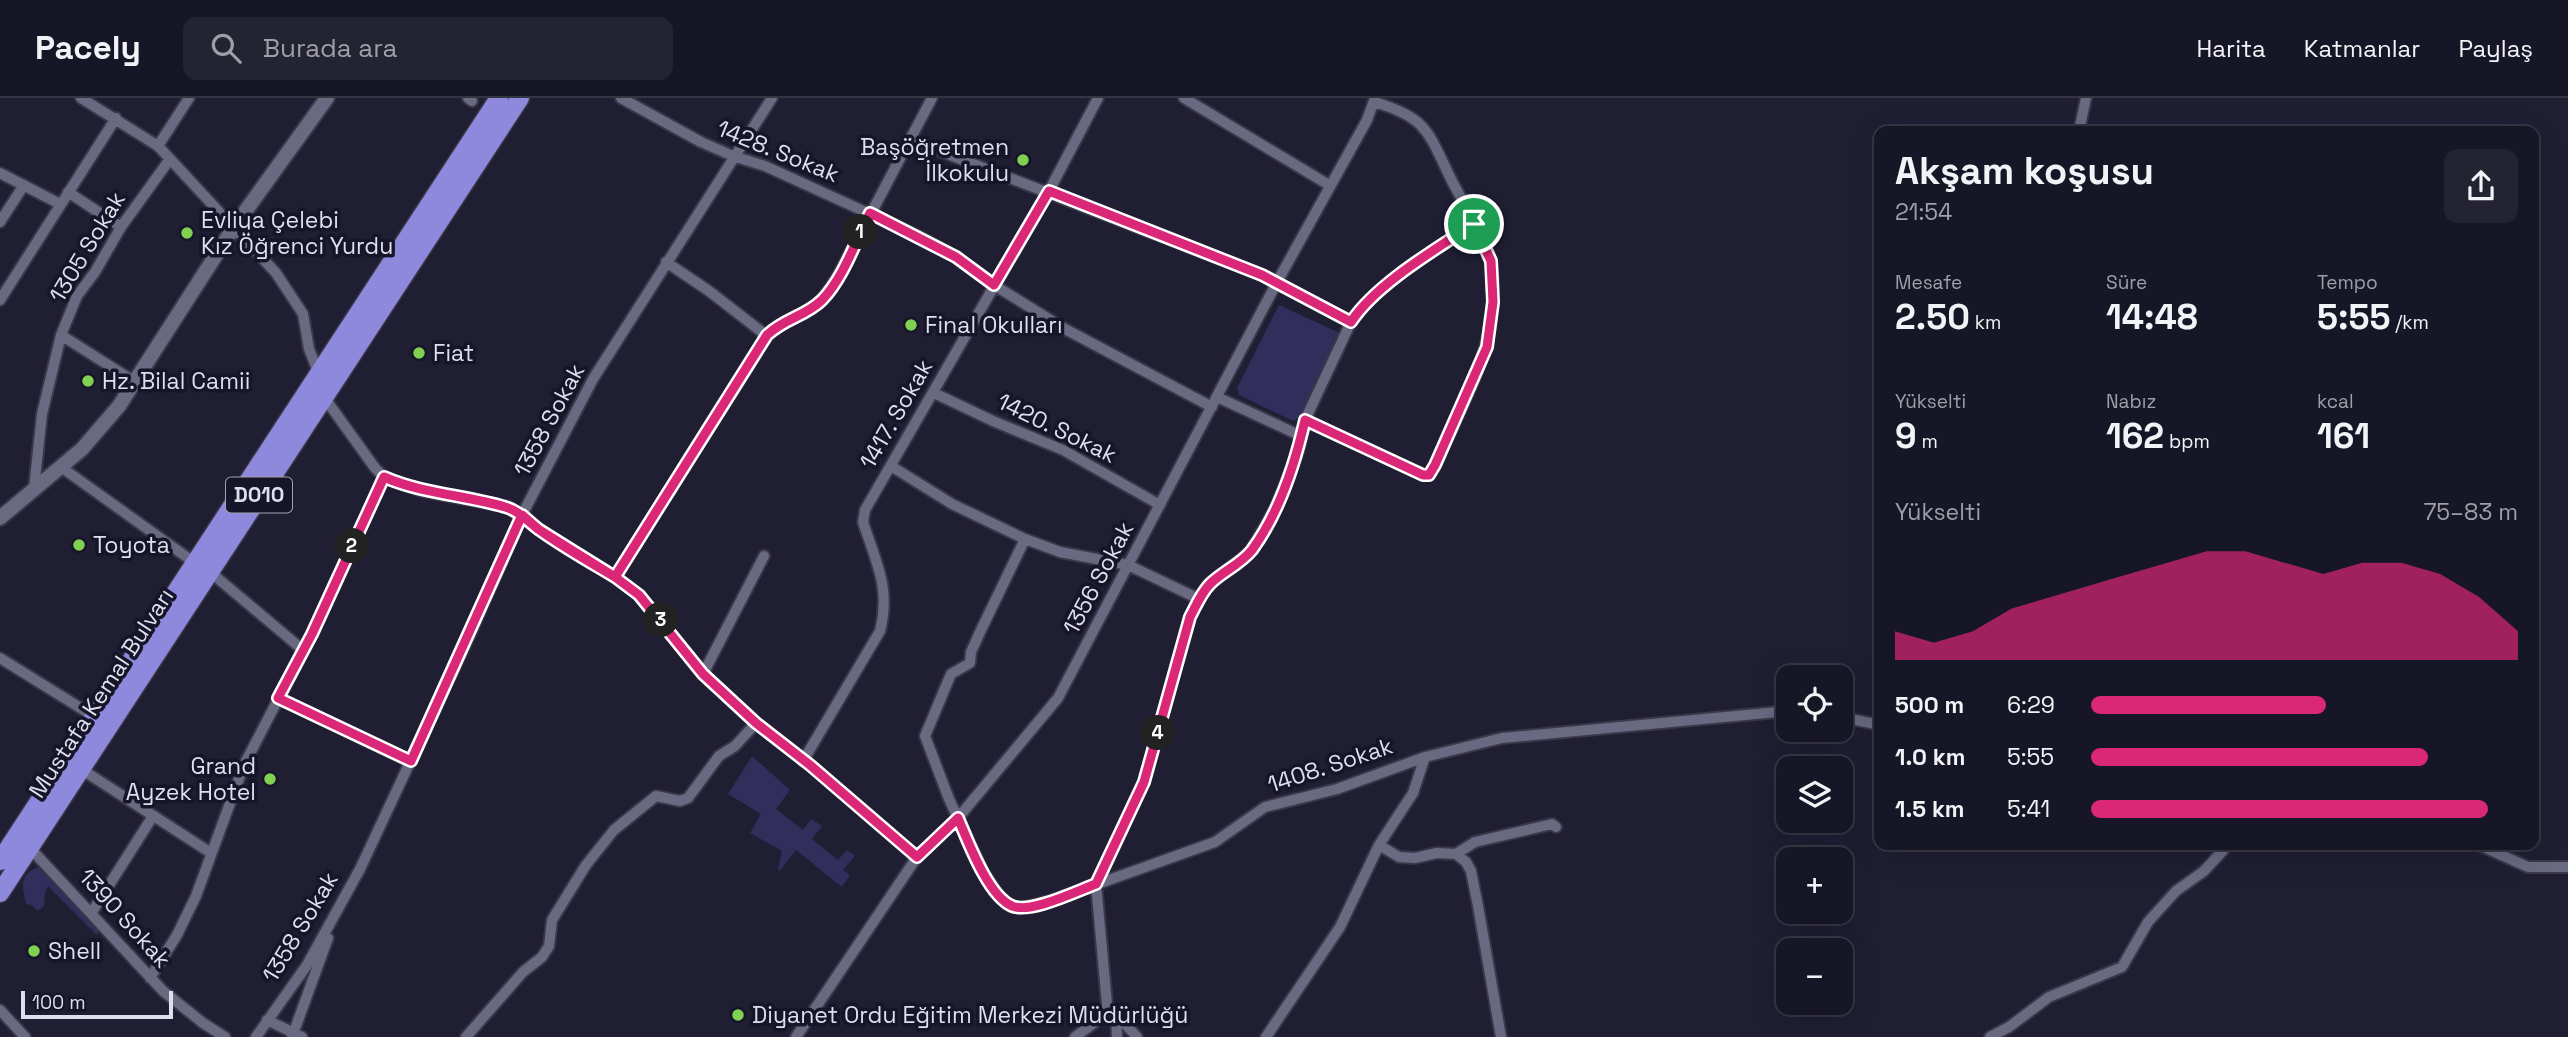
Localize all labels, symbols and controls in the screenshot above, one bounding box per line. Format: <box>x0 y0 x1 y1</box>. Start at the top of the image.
search box <box>183 17 673 80</box>
text: Pacely <box>35 27 141 69</box>
icon: search <box>207 29 245 67</box>
text: Burada ara <box>263 31 398 65</box>
text: Harita <box>2197 33 2266 64</box>
text: Katmanlar <box>2304 33 2420 64</box>
text: Paylaş <box>2458 33 2533 64</box>
street label: 1428. Sokak <box>712 113 844 189</box>
place label: Başöğretmen İlkokulu <box>860 132 1009 188</box>
text: Akşam koşusu <box>1895 147 2154 195</box>
button: share <box>2444 149 2518 223</box>
marker: Başöğretmen İlkokulu <box>1015 152 1031 168</box>
street label: 1305 Sokak <box>42 186 132 308</box>
pin <box>1444 194 1504 254</box>
text: 21:54 <box>1895 197 1952 227</box>
place label: Evliya Çelebi Kız Öğrenci Yurdu <box>201 205 393 261</box>
icon: arrive <box>1455 205 1493 243</box>
pin: 1 <box>842 214 878 250</box>
text: 1 <box>855 219 864 244</box>
marker: Evliya Çelebi Kız Öğrenci Yurdu <box>179 225 195 241</box>
text: Mesafe <box>1895 270 1962 295</box>
text: Süre <box>2106 270 2147 295</box>
text: Tempo <box>2317 270 2378 295</box>
text: 2.50 <box>1895 295 1970 339</box>
text: 14:48 <box>2106 295 2198 339</box>
text: 5:55 <box>2317 295 2390 339</box>
place label: Final Okulları <box>925 310 1063 340</box>
text: km <box>1970 310 2001 335</box>
text: /km <box>2390 310 2429 335</box>
marker: Final Okulları <box>903 317 919 333</box>
place label: Fiat <box>433 338 474 368</box>
marker: Fiat <box>411 345 427 361</box>
street label: 1417. Sokak <box>853 354 939 474</box>
street label: 1358 Sokak <box>507 358 591 482</box>
place label: Hz. Bilal Camii <box>102 366 250 396</box>
marker: Hz. Bilal Camii <box>80 373 96 389</box>
street label: 1420. Sokak <box>992 386 1122 470</box>
text: Yükselti <box>1895 389 1966 414</box>
text: Nabız <box>2106 389 2156 414</box>
text: kcal <box>2317 389 2354 414</box>
text: 9 <box>1895 414 1917 458</box>
text: 162 <box>2106 414 2164 458</box>
text: 161 <box>2317 414 2370 458</box>
text: m <box>1917 429 1938 454</box>
text: bpm <box>2164 429 2210 454</box>
road number: D010 <box>226 478 292 512</box>
text: Yükselti <box>1895 497 1981 527</box>
text: 75–83 m <box>2423 497 2518 527</box>
street label: 1356 Sokak <box>1056 517 1140 639</box>
pin: 2 <box>334 528 370 564</box>
place label: Toyota <box>93 530 170 560</box>
text: 2 <box>346 533 357 558</box>
marker: Toyota <box>71 537 87 553</box>
street label: Mustafa Kemal Bulvarı <box>22 582 180 804</box>
pin: 3 <box>644 602 678 638</box>
text: 3 <box>655 607 666 632</box>
map controls <box>1776 665 1853 1015</box>
button: locate <box>1776 665 1853 742</box>
text: 500 m <box>1895 690 1964 720</box>
text: 6:29 <box>2007 690 2055 720</box>
pin: 4 <box>1140 716 1176 750</box>
text: 4 <box>1151 720 1164 745</box>
street label: 1408. Sokak <box>1264 731 1396 799</box>
text: 1.0 km <box>1895 742 1965 772</box>
text: 5:55 <box>2007 742 2054 772</box>
place label: Grand Ayzek Hotel <box>126 751 256 807</box>
button: layers <box>1776 756 1853 833</box>
marker: Grand Ayzek Hotel <box>262 771 278 787</box>
text: 1.5 km <box>1895 794 1965 824</box>
text: 5:41 <box>2007 794 2050 824</box>
button: + <box>1776 847 1853 924</box>
street label: 1390 Sokak <box>72 862 178 974</box>
street label: 1358 Sokak <box>255 866 345 988</box>
place label: Shell <box>48 936 101 966</box>
button: − <box>1776 938 1853 1015</box>
marker: Shell <box>26 943 42 959</box>
scale bar <box>21 988 173 1020</box>
text: 100 m <box>32 990 86 1015</box>
place label: Diyanet Ordu Eğitim Merkezi Müdürlüğü <box>752 1000 1188 1030</box>
marker: Diyanet Ordu Eğitim Merkezi Müdürlüğü <box>730 1007 746 1023</box>

